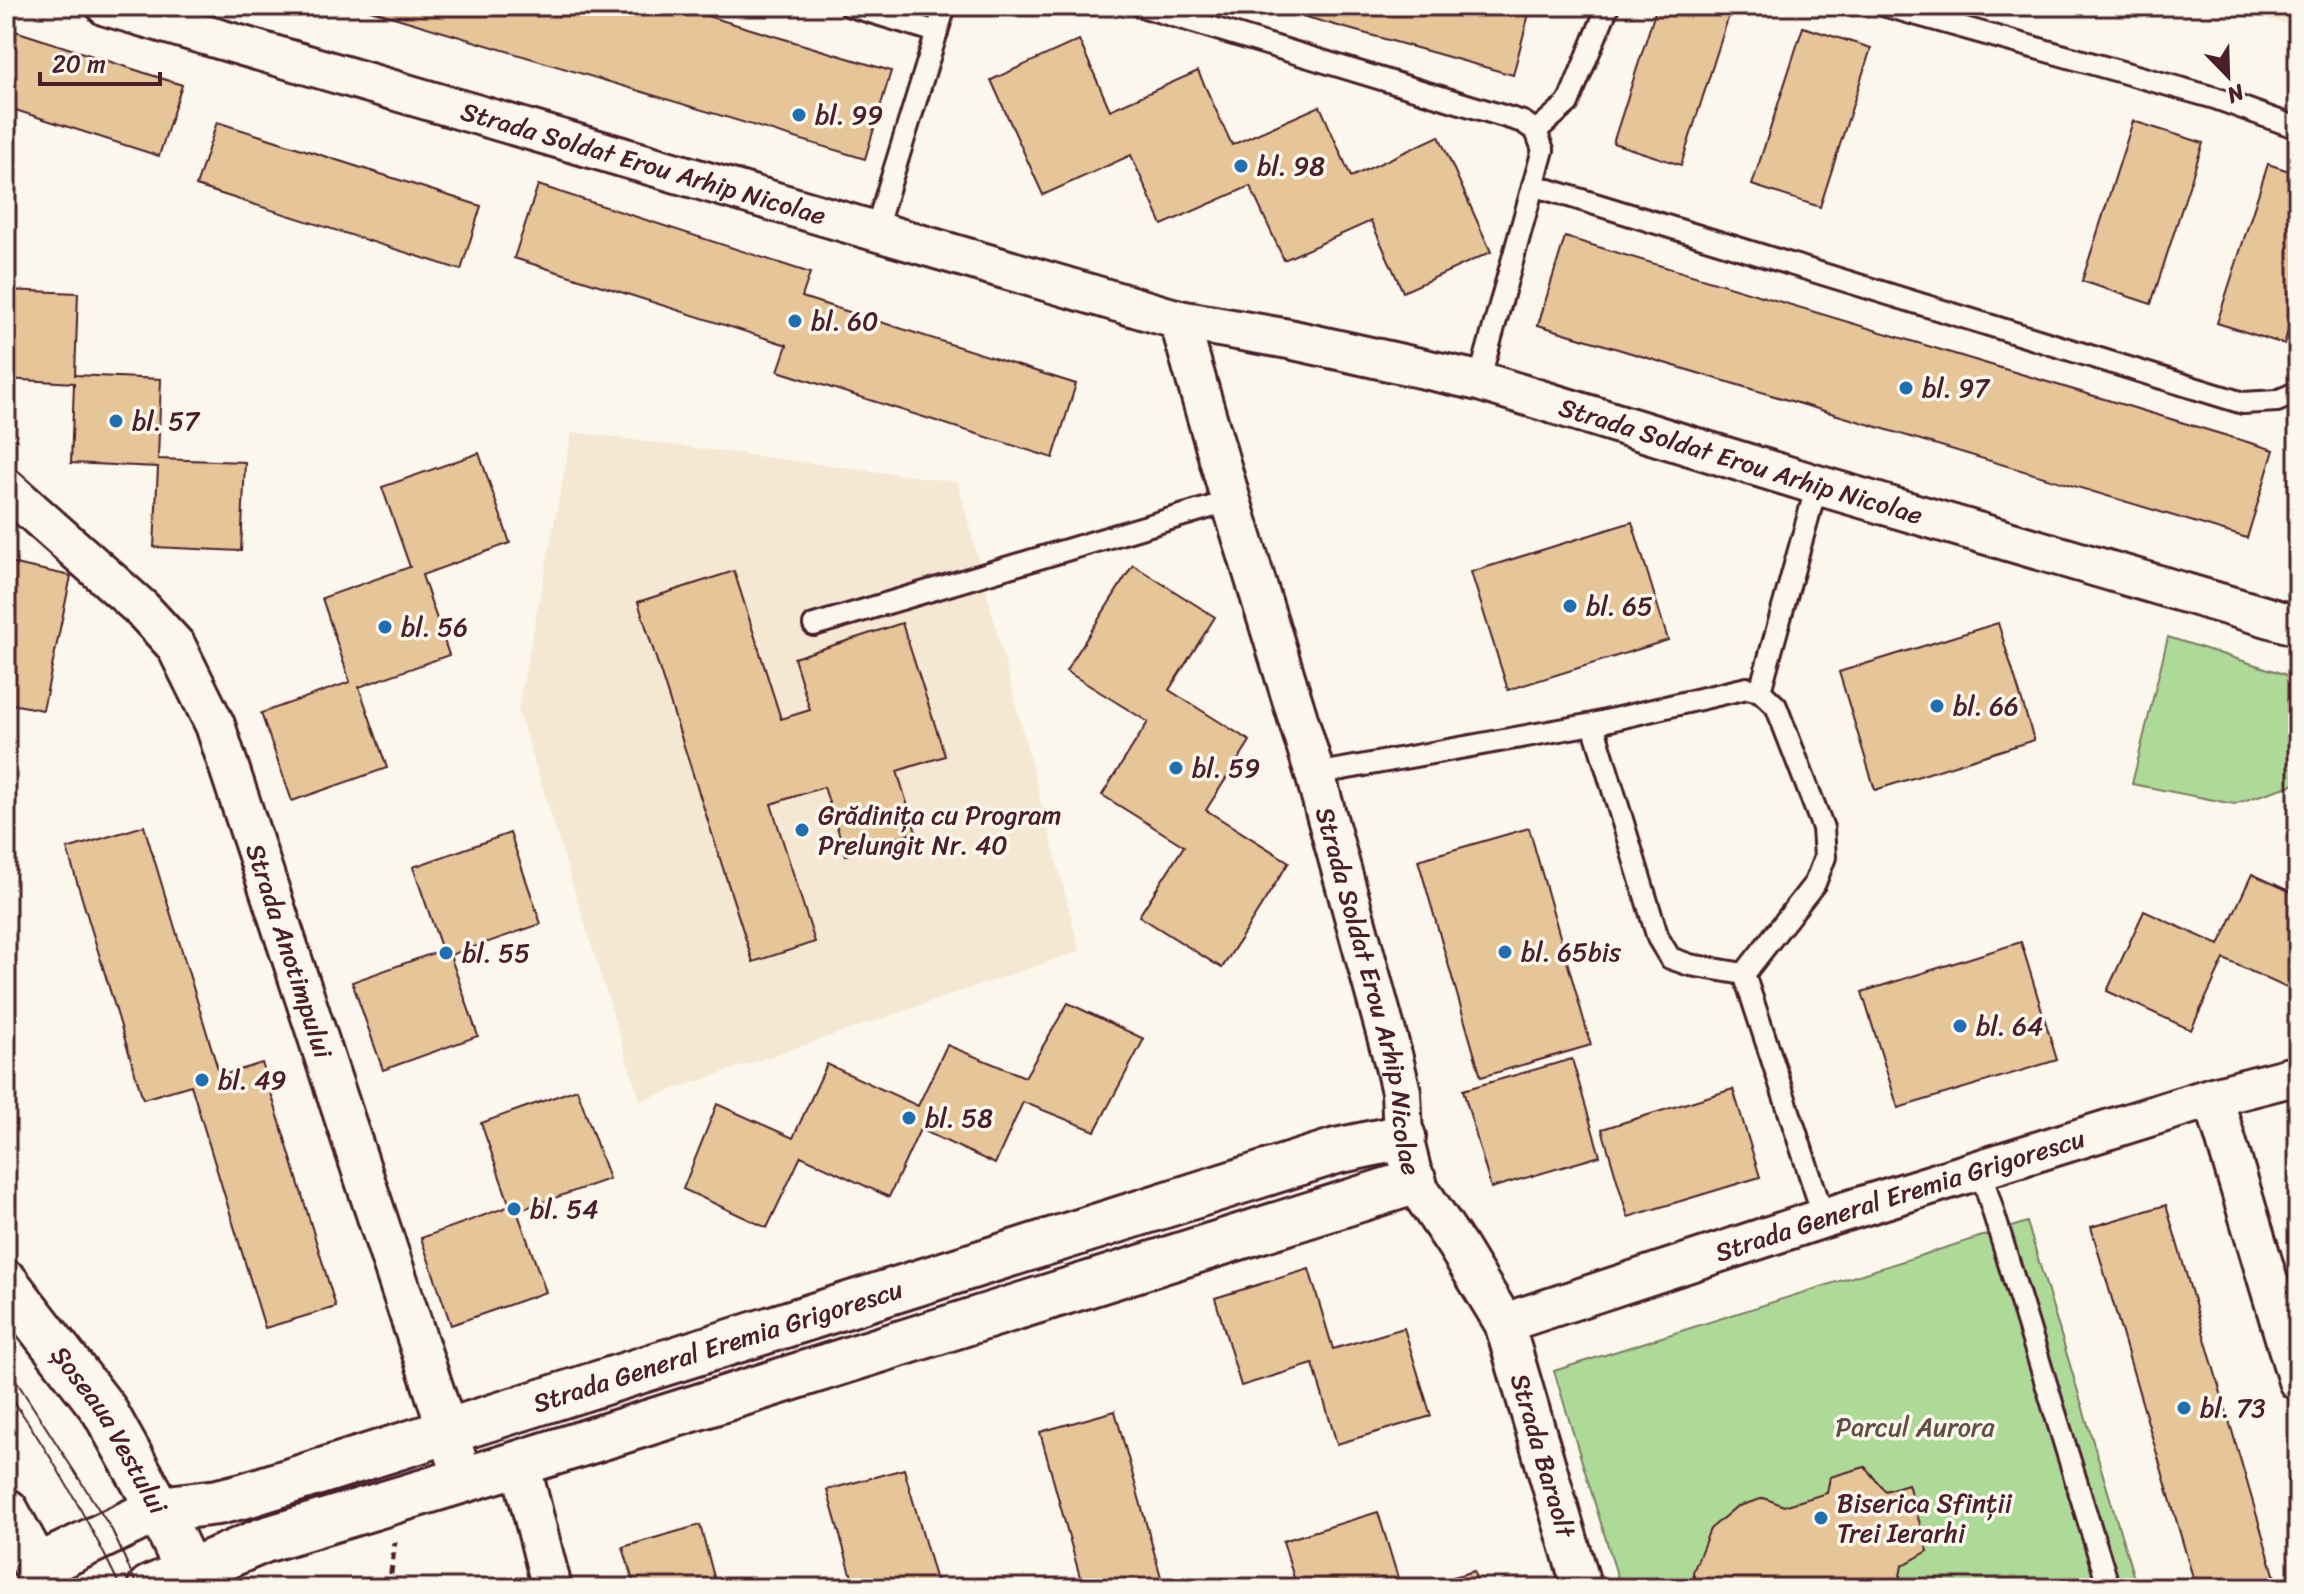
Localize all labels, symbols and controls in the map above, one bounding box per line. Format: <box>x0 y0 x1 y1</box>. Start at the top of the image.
scale bar <box>40 36 160 86</box>
north arrow <box>2188 36 2268 116</box>
text: 20 m <box>52 43 106 85</box>
text: N <box>2220 73 2251 115</box>
street label: Strada Soldat Erou Arhip Nicolae <box>455 88 832 239</box>
place label: bl. 99 <box>815 92 883 138</box>
marker: bl. 99 <box>790 106 808 124</box>
place label: bl. 98 <box>1257 143 1325 189</box>
marker: bl. 98 <box>1232 157 1250 175</box>
place label: bl. 60 <box>811 298 879 344</box>
marker: bl. 60 <box>786 312 804 330</box>
place label: bl. 97 <box>1922 365 1991 411</box>
marker: bl. 97 <box>1897 379 1915 397</box>
street label: Strada Soldat Erou Arhip Nicolae <box>1553 384 1928 538</box>
place label: bl. 57 <box>132 398 201 444</box>
marker: bl. 57 <box>107 412 125 430</box>
place label: bl. 65 <box>1586 583 1653 629</box>
marker: bl. 65 <box>1561 597 1579 615</box>
place label: bl. 56 <box>401 604 468 650</box>
marker: bl. 56 <box>376 618 394 636</box>
place label: bl. 66 <box>1953 683 2019 729</box>
marker: bl. 66 <box>1928 697 1946 715</box>
place label: bl. 59 <box>1192 745 1260 791</box>
marker: bl. 59 <box>1167 759 1185 777</box>
place label: Grădinița cu Program Prelungit Nr. 40 <box>818 792 1061 868</box>
street label: Strada Soldat Erou Arhip Nicolae <box>1302 801 1435 1180</box>
marker: Grădinița cu Program Prelungit Nr. 40 <box>793 821 811 839</box>
street label: Strada Anotimpului <box>233 837 346 1065</box>
place label: bl. 65bis <box>1521 929 1622 975</box>
place label: bl. 55 <box>462 930 530 976</box>
marker: bl. 65bis <box>1496 943 1514 961</box>
marker: bl. 55 <box>437 944 455 962</box>
place label: bl. 64 <box>1976 1003 2043 1049</box>
marker: bl. 64 <box>1951 1017 1969 1035</box>
place label: bl. 49 <box>218 1057 287 1103</box>
marker: bl. 49 <box>193 1071 211 1089</box>
place label: bl. 58 <box>925 1095 993 1141</box>
marker: bl. 58 <box>900 1109 918 1127</box>
street label: Strada General Eremia Grigorescu <box>1709 1115 2091 1275</box>
place label: bl. 54 <box>530 1186 598 1232</box>
marker: bl. 54 <box>505 1200 523 1218</box>
street label: Strada General Eremia Grigorescu <box>527 1266 909 1426</box>
street label: Șoseaua Vestului <box>39 1335 181 1524</box>
street label: Strada Baraolt <box>1497 1368 1589 1544</box>
place label: bl. 73 <box>2200 1385 2265 1431</box>
marker: bl. 73 <box>2175 1399 2193 1417</box>
park label: Parcul Aurora <box>1835 1404 1996 1450</box>
place label: Biserica Sfinții Trei Ierarhi <box>1837 1480 2013 1556</box>
marker: Biserica Sfinții Trei Ierarhi <box>1812 1509 1830 1527</box>

